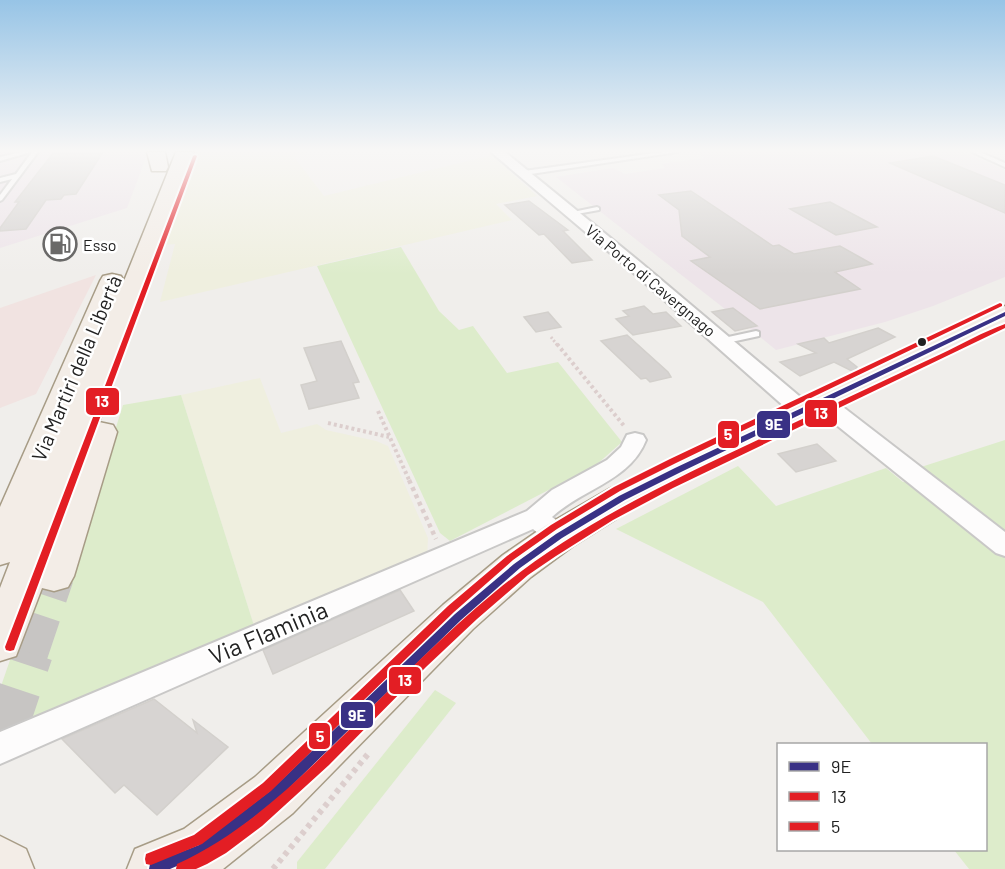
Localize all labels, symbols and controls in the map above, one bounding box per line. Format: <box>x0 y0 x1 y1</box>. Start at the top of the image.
street label: Via Porto di Cavergnago <box>582 220 720 340</box>
fuel station icon: Esso <box>42 226 78 262</box>
place label: Esso <box>83 235 117 254</box>
street label: Via Martiri della Libertà <box>26 271 126 465</box>
unlabelled marker <box>916 336 928 348</box>
line badge: 13 <box>85 387 120 416</box>
text: 13 <box>95 391 109 410</box>
line badge: 13 <box>804 399 838 428</box>
text: 13 <box>814 403 828 422</box>
line badge: 9E <box>756 410 791 439</box>
text: 9E <box>765 414 783 433</box>
line badge: 5 <box>717 420 740 449</box>
text: 5 <box>724 424 733 443</box>
street label: Via Flaminia <box>204 594 332 670</box>
line badge: 13 <box>388 666 422 695</box>
text: 13 <box>398 670 412 689</box>
line badge: 9E <box>340 701 374 729</box>
text: 9E <box>348 705 366 724</box>
line badge: 5 <box>308 722 331 750</box>
text: 5 <box>316 726 325 745</box>
legend <box>777 743 987 851</box>
text: 9E <box>831 755 851 777</box>
text: 13 <box>831 785 847 807</box>
text: 5 <box>831 815 840 837</box>

